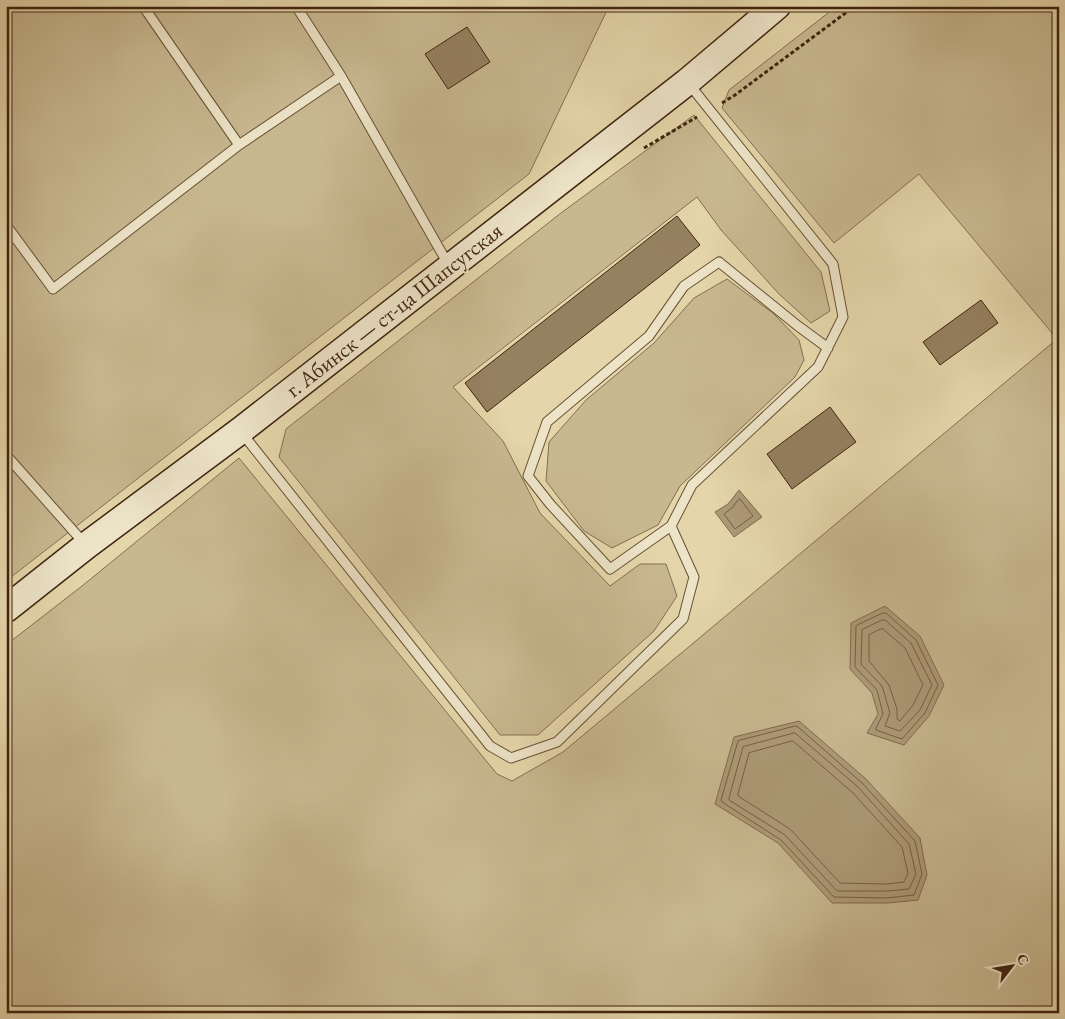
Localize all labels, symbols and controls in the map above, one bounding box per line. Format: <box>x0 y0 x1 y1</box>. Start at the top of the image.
street label: г. Абинск — ст-ца Шапсугская <box>280 216 509 404</box>
north arrow <box>988 942 1038 992</box>
text: С <box>1013 950 1033 968</box>

